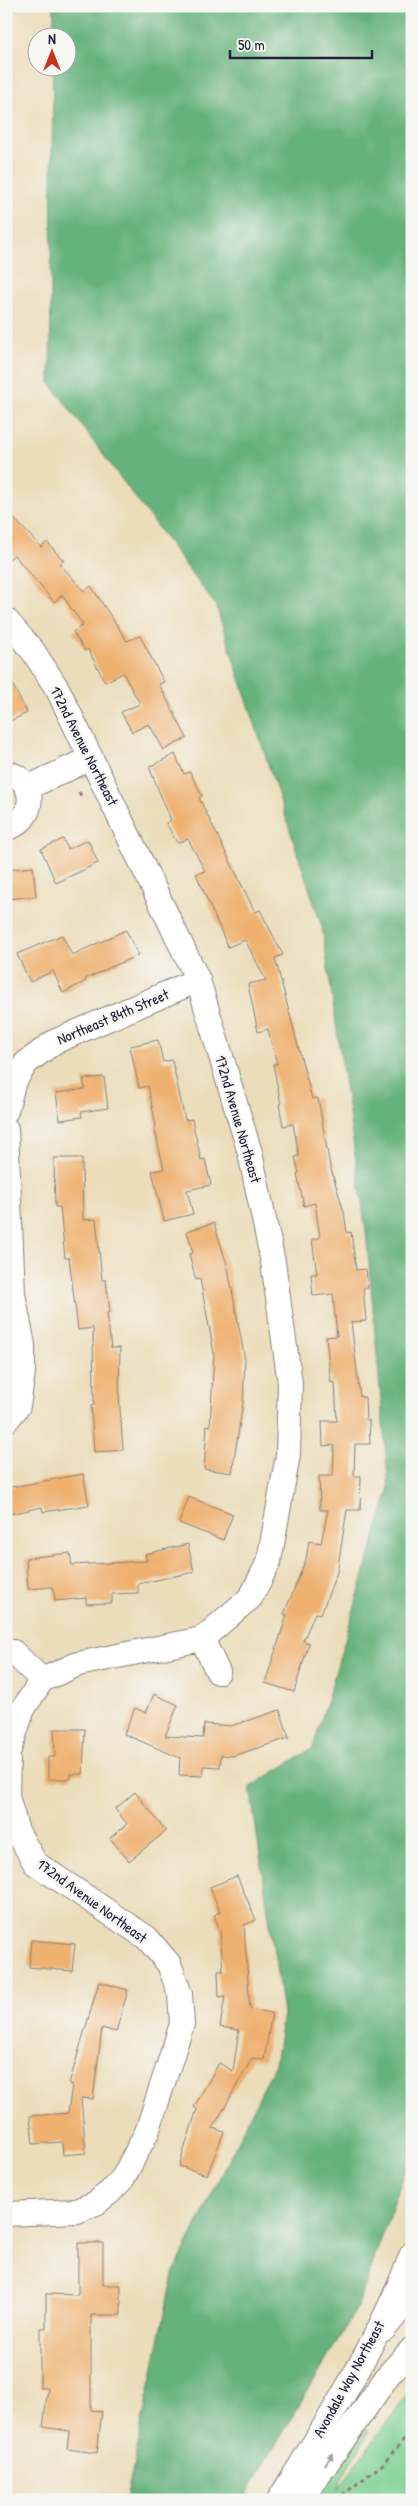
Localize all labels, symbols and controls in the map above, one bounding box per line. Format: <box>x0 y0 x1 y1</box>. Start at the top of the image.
north arrow <box>28 28 78 78</box>
scale bar <box>230 28 373 60</box>
text: N <box>48 29 56 48</box>
text: 50 m <box>238 34 265 55</box>
street label: 172nd Avenue Northeast <box>45 682 124 810</box>
street label: Northeast 84th Street <box>54 983 173 1050</box>
street label: 172nd Avenue Northeast <box>210 1053 267 1186</box>
street label: 172nd Avenue Northeast <box>33 1853 152 1948</box>
street label: Avondale Way Northeast <box>308 2316 390 2441</box>
one-way arrow <box>324 2453 333 2466</box>

